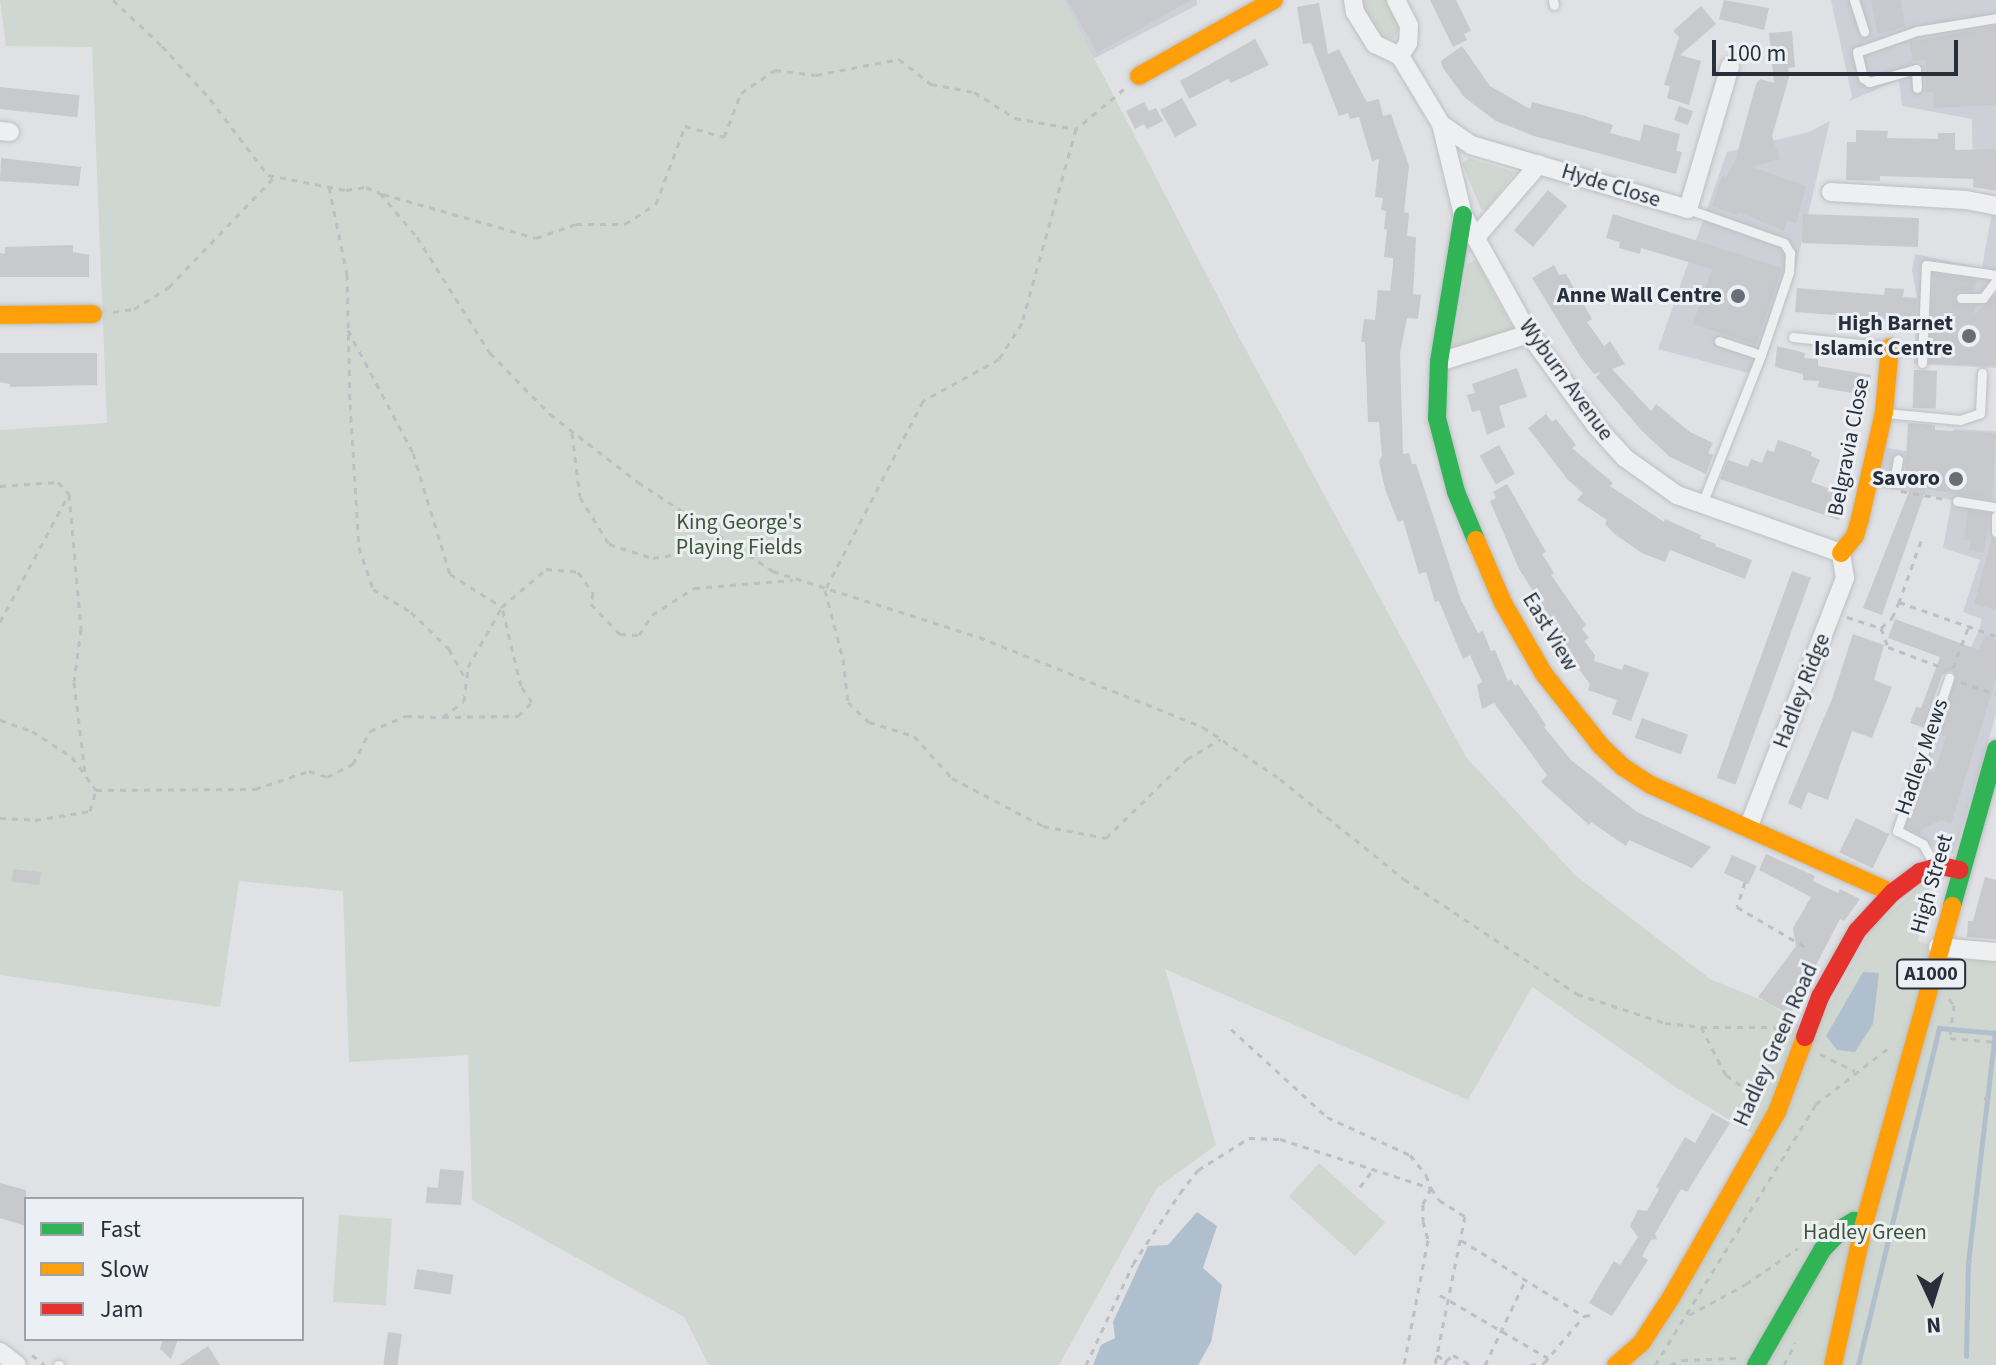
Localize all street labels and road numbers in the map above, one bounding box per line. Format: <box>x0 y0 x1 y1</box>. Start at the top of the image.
street label: Hyde Close <box>1558 158 1664 214</box>
street label: Wyburn Avenue <box>1513 314 1619 446</box>
street label: Belgravia Close <box>1823 376 1875 518</box>
street label: East View <box>1516 588 1584 676</box>
street label: Hadley Ridge <box>1768 630 1836 752</box>
street label: Hadley Mews <box>1890 695 1954 819</box>
street label: High Street <box>1905 831 1959 937</box>
road number: A1000 <box>1895 958 1967 990</box>
street label: Hadley Green Road <box>1728 960 1824 1130</box>

